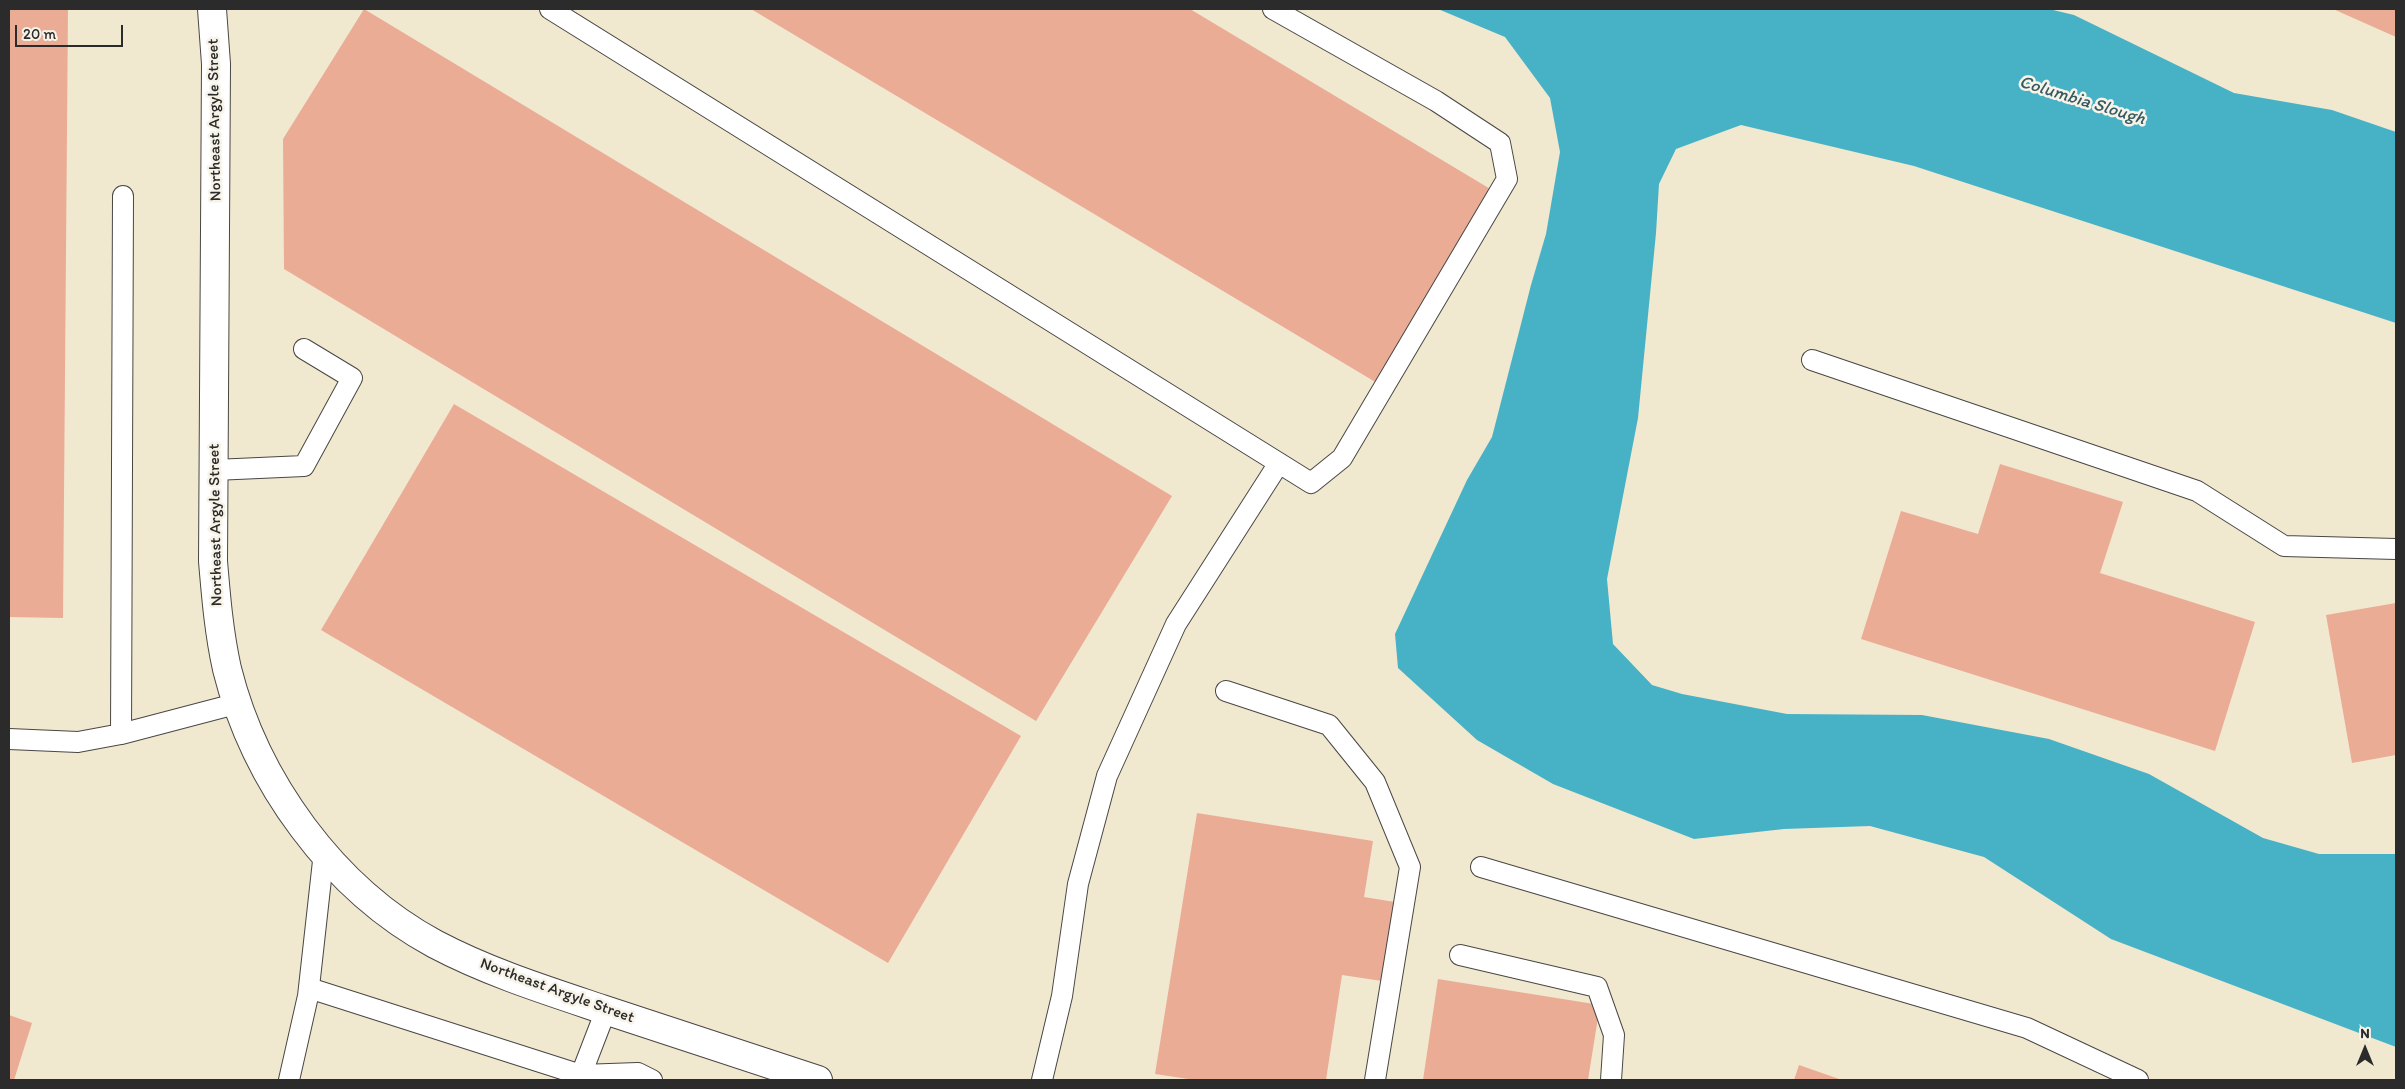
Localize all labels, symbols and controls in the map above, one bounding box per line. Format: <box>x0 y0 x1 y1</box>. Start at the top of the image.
scale bar <box>18 15 125 47</box>
text: 20 m <box>23 25 56 43</box>
street label: Northeast Argyle Street <box>204 38 226 202</box>
water label: Columbia Slough <box>2016 72 2148 130</box>
street label: Northeast Argyle Street <box>205 443 227 607</box>
street label: Northeast Argyle Street <box>477 954 637 1028</box>
north arrow <box>2340 1024 2390 1074</box>
text: N <box>2360 1025 2370 1042</box>

